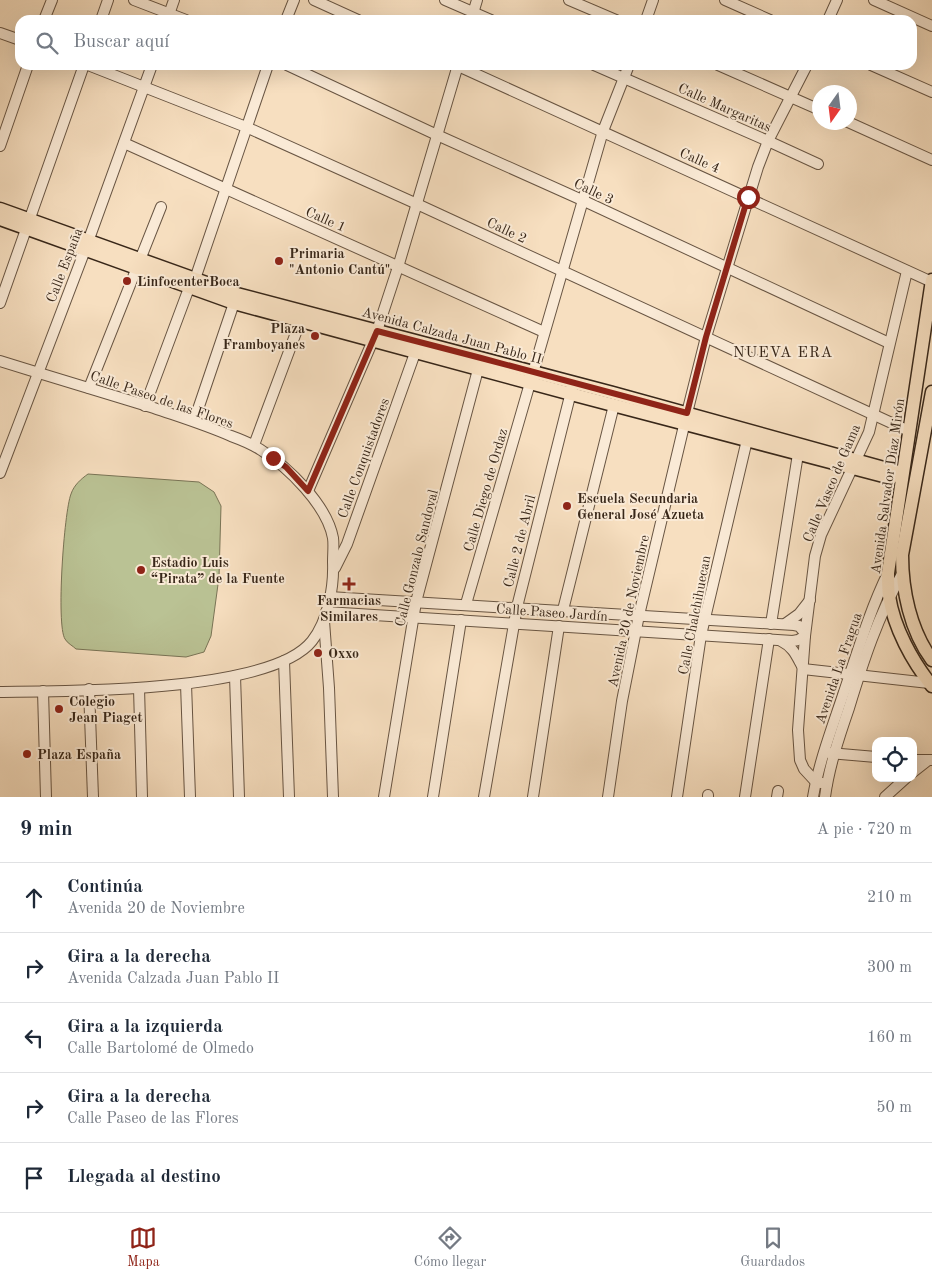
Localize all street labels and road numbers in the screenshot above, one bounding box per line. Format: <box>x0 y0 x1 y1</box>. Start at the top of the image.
street label: Calle Margaritas <box>676 81 773 135</box>
street label: Calle 4 <box>677 146 722 176</box>
street label: Calle 3 <box>571 177 616 207</box>
street label: Calle 1 <box>303 205 348 235</box>
street label: Calle 2 <box>484 216 529 246</box>
street label: Calle España <box>44 226 86 305</box>
street label: Avenida Calzada Juan Pablo II <box>360 305 543 367</box>
street label: Calle Paseo de las Flores <box>88 369 235 431</box>
street label: Calle Conquistadores <box>336 396 392 520</box>
street label: Avenida Salvador Díaz Mirón <box>869 397 907 575</box>
street label: Calle Vasco de Gama <box>801 422 863 544</box>
street label: Calle Diego de Ordaz <box>462 427 510 553</box>
street label: Calle Gonzalo Sandoval <box>393 488 441 628</box>
street label: Calle 2 de Abril <box>502 493 538 589</box>
street label: Avenida 20 de Noviembre <box>606 534 652 689</box>
street label: Calle Chalchihuecan <box>677 554 714 676</box>
street label: Calle Paseo Jardín <box>495 602 609 624</box>
street label: Avenida La Fragua <box>813 611 865 726</box>

